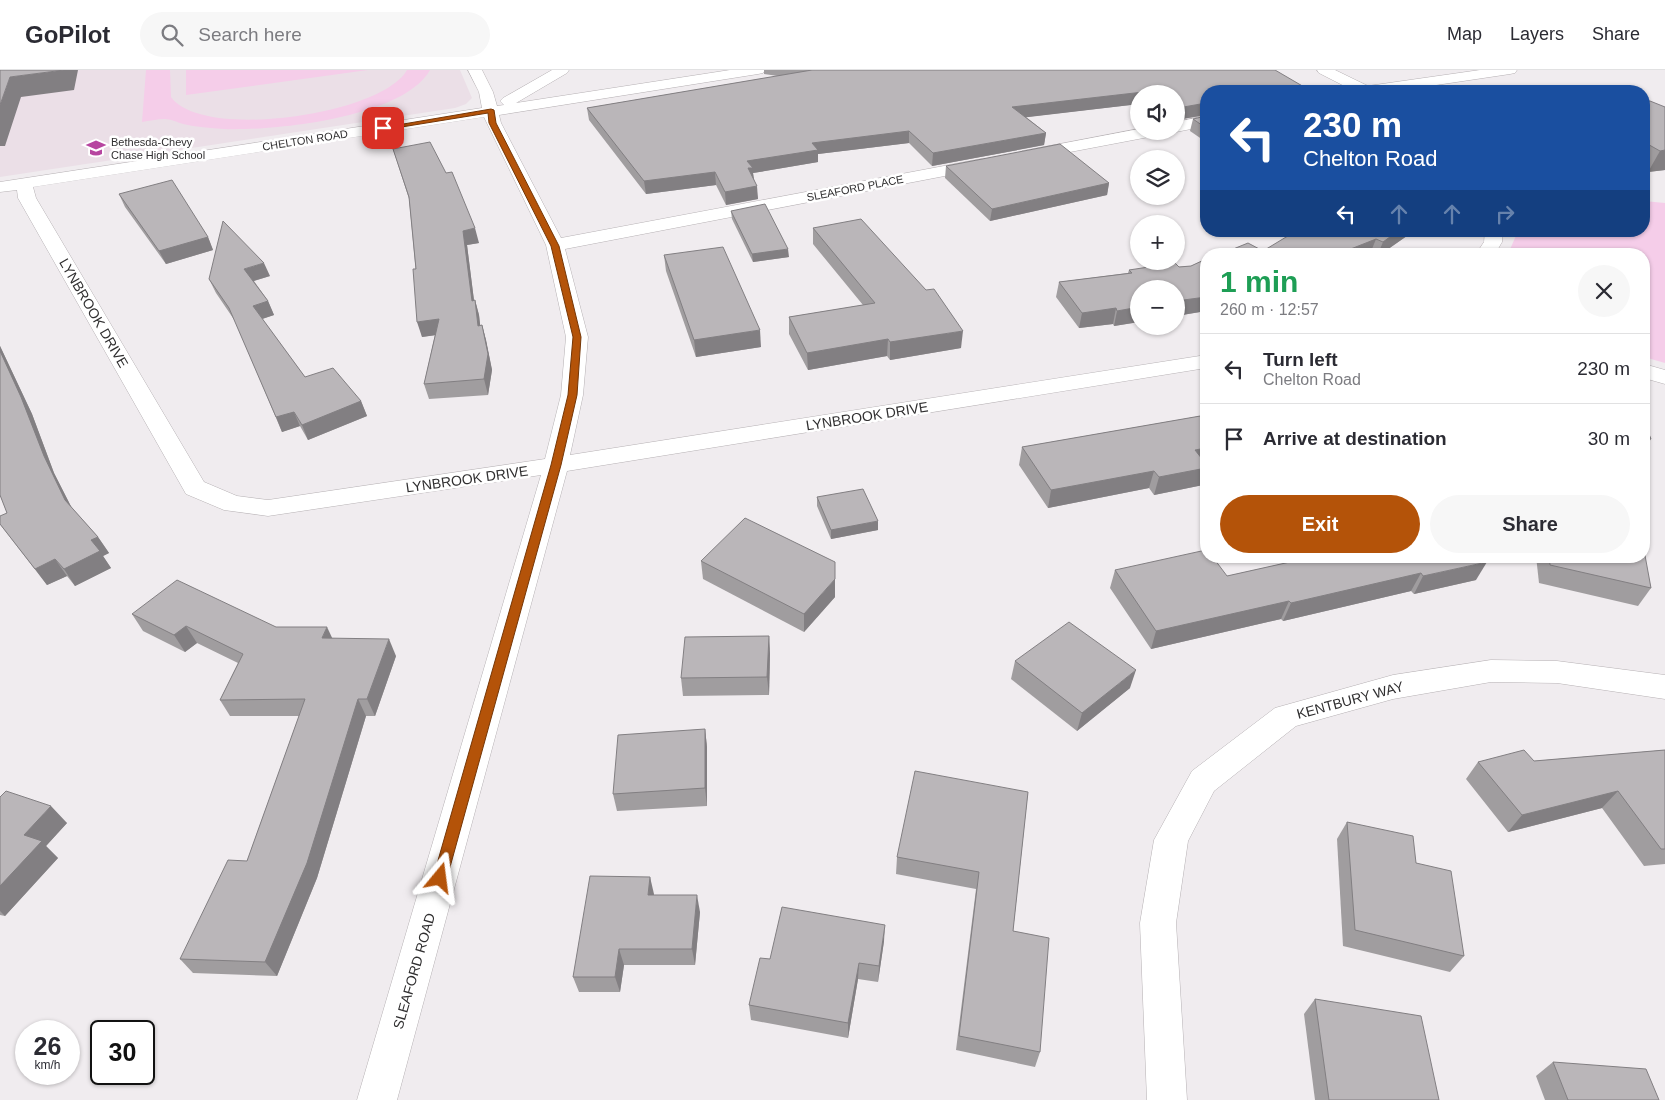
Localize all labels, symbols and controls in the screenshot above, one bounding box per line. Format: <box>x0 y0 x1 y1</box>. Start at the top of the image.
search box <box>140 12 490 57</box>
text: GoPilot <box>25 21 110 48</box>
icon: search <box>158 21 186 49</box>
text: Search here <box>198 24 302 45</box>
text: Map <box>1447 24 1482 44</box>
text: Layers <box>1510 24 1564 44</box>
text: Share <box>1592 24 1640 44</box>
map controls <box>1130 85 1185 335</box>
button: sound <box>1130 85 1185 140</box>
icon: left <box>1220 105 1285 170</box>
text: 230 m <box>1303 105 1402 144</box>
pin <box>362 107 404 149</box>
icon: arrive <box>369 114 397 142</box>
street label: CHELTON ROAD <box>261 127 349 153</box>
place label: Bethesda-Chevy Chase High School <box>111 136 205 161</box>
school or university icon: Bethesda-Chevy Chase High School <box>85 137 107 159</box>
text: Chelton Road <box>1303 146 1438 171</box>
button: layers <box>1130 150 1185 205</box>
street label: SLEAFORD PLACE <box>806 173 904 203</box>
icon: left <box>1332 200 1360 228</box>
icon: ahead <box>1385 200 1413 228</box>
icon: ahead <box>1438 200 1466 228</box>
icon: right <box>1491 200 1519 228</box>
button: + <box>1130 215 1185 270</box>
street label: LYNBROOK DRIVE <box>56 256 132 370</box>
text: 1 min <box>1220 265 1298 298</box>
button: close <box>1578 265 1630 317</box>
button: − <box>1130 280 1185 335</box>
text: 260 m · 12:57 <box>1220 301 1319 318</box>
text: Turn left <box>1263 349 1338 370</box>
icon: left <box>1220 355 1248 383</box>
text: 230 m <box>1577 358 1630 379</box>
text: Chelton Road <box>1263 371 1361 388</box>
street label: LYNBROOK DRIVE <box>805 398 929 434</box>
icon: arrive <box>1220 425 1248 453</box>
text: Arrive at destination <box>1263 428 1447 449</box>
text: 30 m <box>1588 428 1630 449</box>
street label: LYNBROOK DRIVE <box>405 462 529 496</box>
button: Exit <box>1220 495 1420 553</box>
button: Share <box>1430 495 1630 553</box>
street label: KENTBURY WAY <box>1295 678 1406 722</box>
position arrow <box>413 851 465 903</box>
street label: SLEAFORD ROAD <box>390 911 438 1031</box>
speed limit sign: 30 <box>90 1020 155 1085</box>
text: 26 <box>34 1032 61 1060</box>
text: km/h <box>34 1058 61 1072</box>

